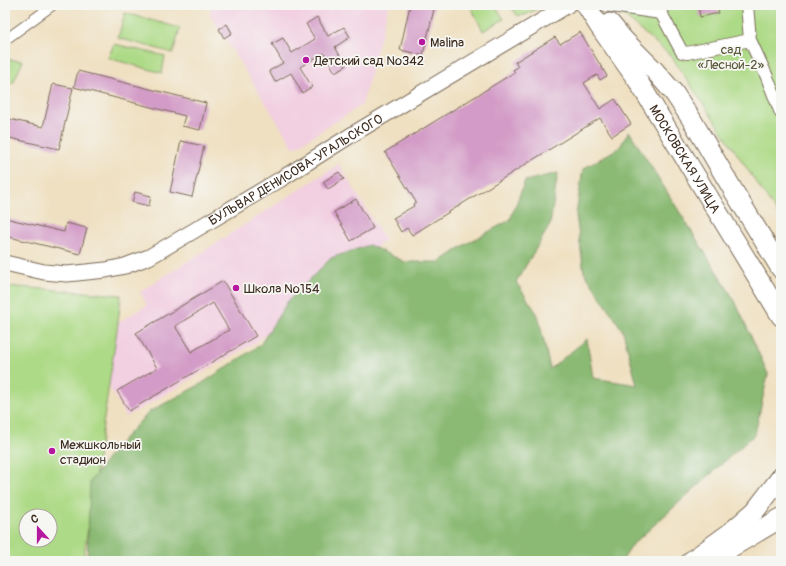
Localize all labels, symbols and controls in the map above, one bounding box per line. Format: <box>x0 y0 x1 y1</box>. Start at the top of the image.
place label: Malina <box>430 35 464 51</box>
marker: Malina <box>417 37 427 47</box>
park label: сад «Лесной-2» <box>698 42 765 73</box>
place label: Детский сад №342 <box>313 53 424 69</box>
marker: Детский сад №342 <box>301 55 311 65</box>
street label: МОСКОВСКАЯ УЛИЦА <box>645 102 724 217</box>
street label: БУЛЬВАР ДЕНИСОВА-УРАЛЬСКОГО <box>206 111 386 229</box>
place label: Школа №154 <box>244 281 320 297</box>
marker: Школа №154 <box>231 283 241 293</box>
place label: Межшкольный стадион <box>60 437 141 468</box>
marker: Межшкольный стадион <box>47 446 57 456</box>
north arrow <box>18 508 58 548</box>
text: С <box>29 512 40 526</box>

